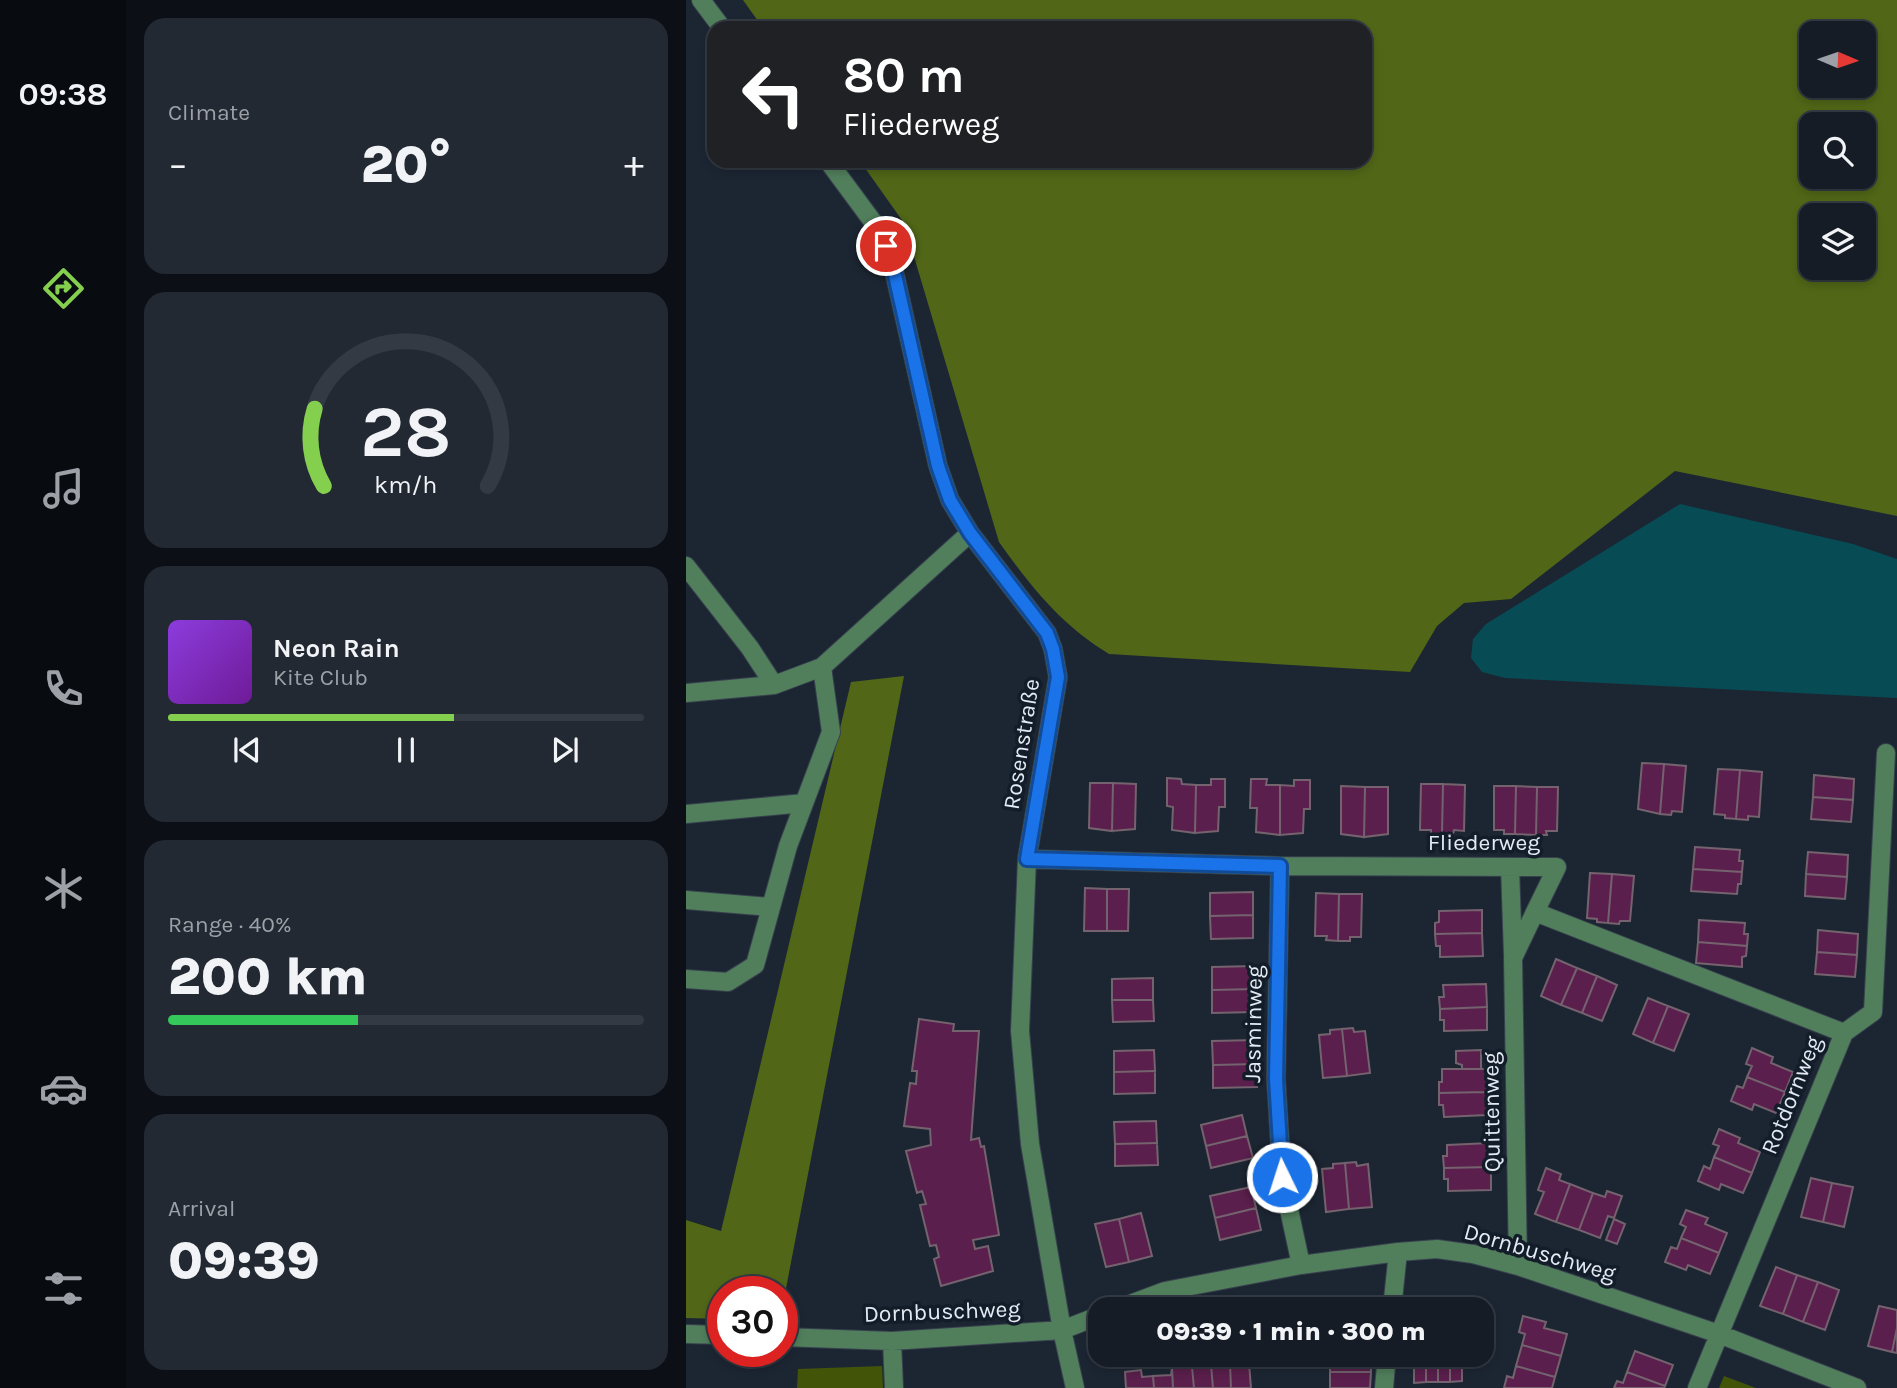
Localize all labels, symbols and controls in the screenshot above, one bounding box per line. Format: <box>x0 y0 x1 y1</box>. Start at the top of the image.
north arrow <box>1799 21 1876 98</box>
map controls <box>1799 21 1876 280</box>
text: 80 m <box>843 47 965 104</box>
icon: left <box>728 49 819 140</box>
text: 09:38 <box>19 76 107 113</box>
text: Climate <box>168 99 250 126</box>
text: Fliederweg <box>843 106 999 143</box>
button: search <box>1799 112 1876 189</box>
text: 20° <box>361 134 451 195</box>
text: − <box>168 142 188 187</box>
text: + <box>624 142 644 187</box>
button: layers <box>1799 203 1876 280</box>
pin <box>856 216 916 276</box>
icon: arrive <box>867 227 905 265</box>
icon: directions <box>39 264 88 313</box>
text: 28 <box>360 389 452 474</box>
icon: music <box>39 464 88 513</box>
text: km/h <box>374 470 438 499</box>
text: Neon Rain <box>273 633 400 664</box>
icon: phone <box>39 664 88 713</box>
text: Kite Club <box>273 664 368 691</box>
street label: Rosenstraße <box>998 677 1045 811</box>
icon: previous <box>228 731 266 769</box>
icon: pause <box>387 731 425 769</box>
icon: next <box>546 731 584 769</box>
street label: Fliederweg <box>1428 829 1540 856</box>
icon: climate <box>39 864 88 913</box>
text: Range · 40% <box>168 911 292 938</box>
text: 200 km <box>168 946 367 1007</box>
street label: Jasminweg <box>1239 965 1268 1083</box>
street label: Rotdornweg <box>1756 1032 1827 1158</box>
street label: Quittenweg <box>1477 1052 1506 1172</box>
icon: car <box>39 1064 88 1113</box>
position arrow <box>1245 1140 1319 1214</box>
text: Arrival <box>168 1195 235 1222</box>
street label: Dornbuschweg <box>1461 1218 1619 1287</box>
text: 09:39 <box>168 1230 320 1291</box>
icon: filters <box>39 1264 88 1313</box>
speed limit sign: 30 <box>707 1276 798 1367</box>
street label: Dornbuschweg <box>863 1295 1021 1328</box>
text: 09:39 · 1 min · 300 m <box>1156 1316 1426 1347</box>

